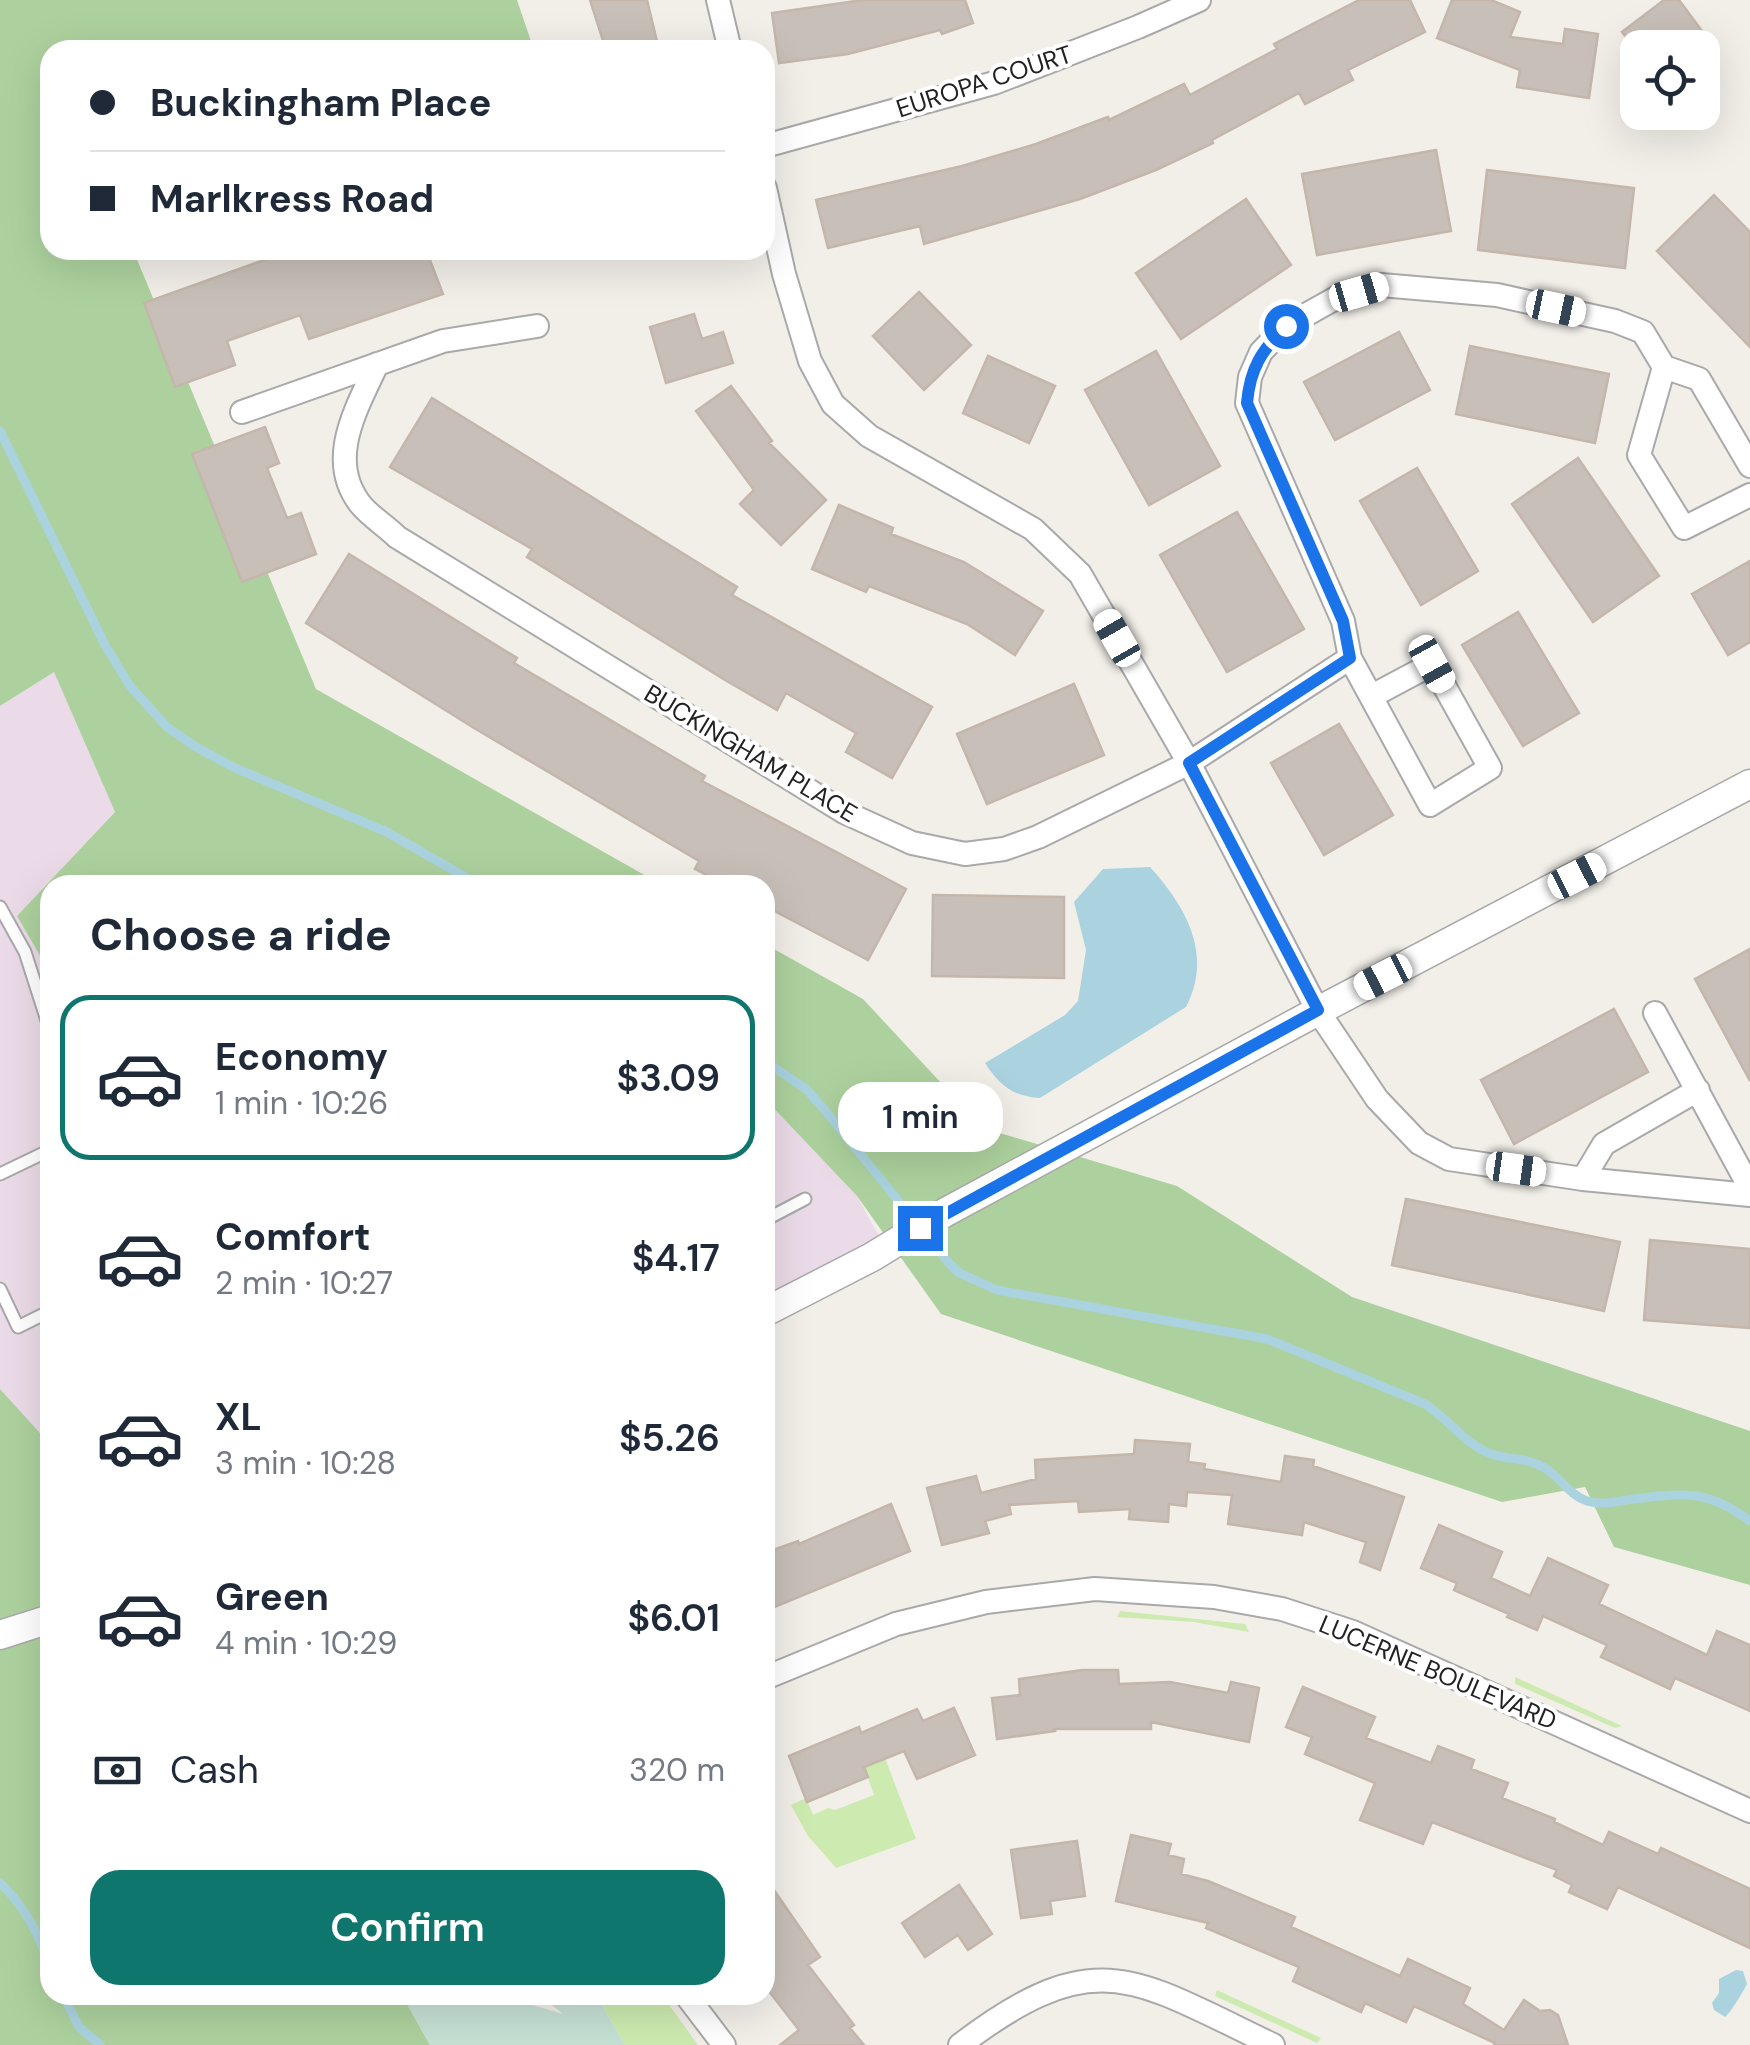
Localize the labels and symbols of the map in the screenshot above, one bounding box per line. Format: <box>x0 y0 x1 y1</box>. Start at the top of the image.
street label: EUROPA COURT <box>892 38 1076 125</box>
car <box>1326 269 1392 315</box>
car <box>1524 287 1588 329</box>
route start <box>1264 304 1309 349</box>
car <box>1089 605 1145 671</box>
car <box>1404 630 1460 698</box>
street label: BUCKINGHAM PLACE <box>638 677 863 830</box>
car <box>1543 849 1611 903</box>
car <box>1349 950 1417 1004</box>
callout: 1 min <box>838 1083 1002 1153</box>
car <box>1484 1150 1548 1188</box>
route end <box>898 1206 943 1251</box>
street label: LUCERNE BOULEVARD <box>1314 1607 1562 1737</box>

